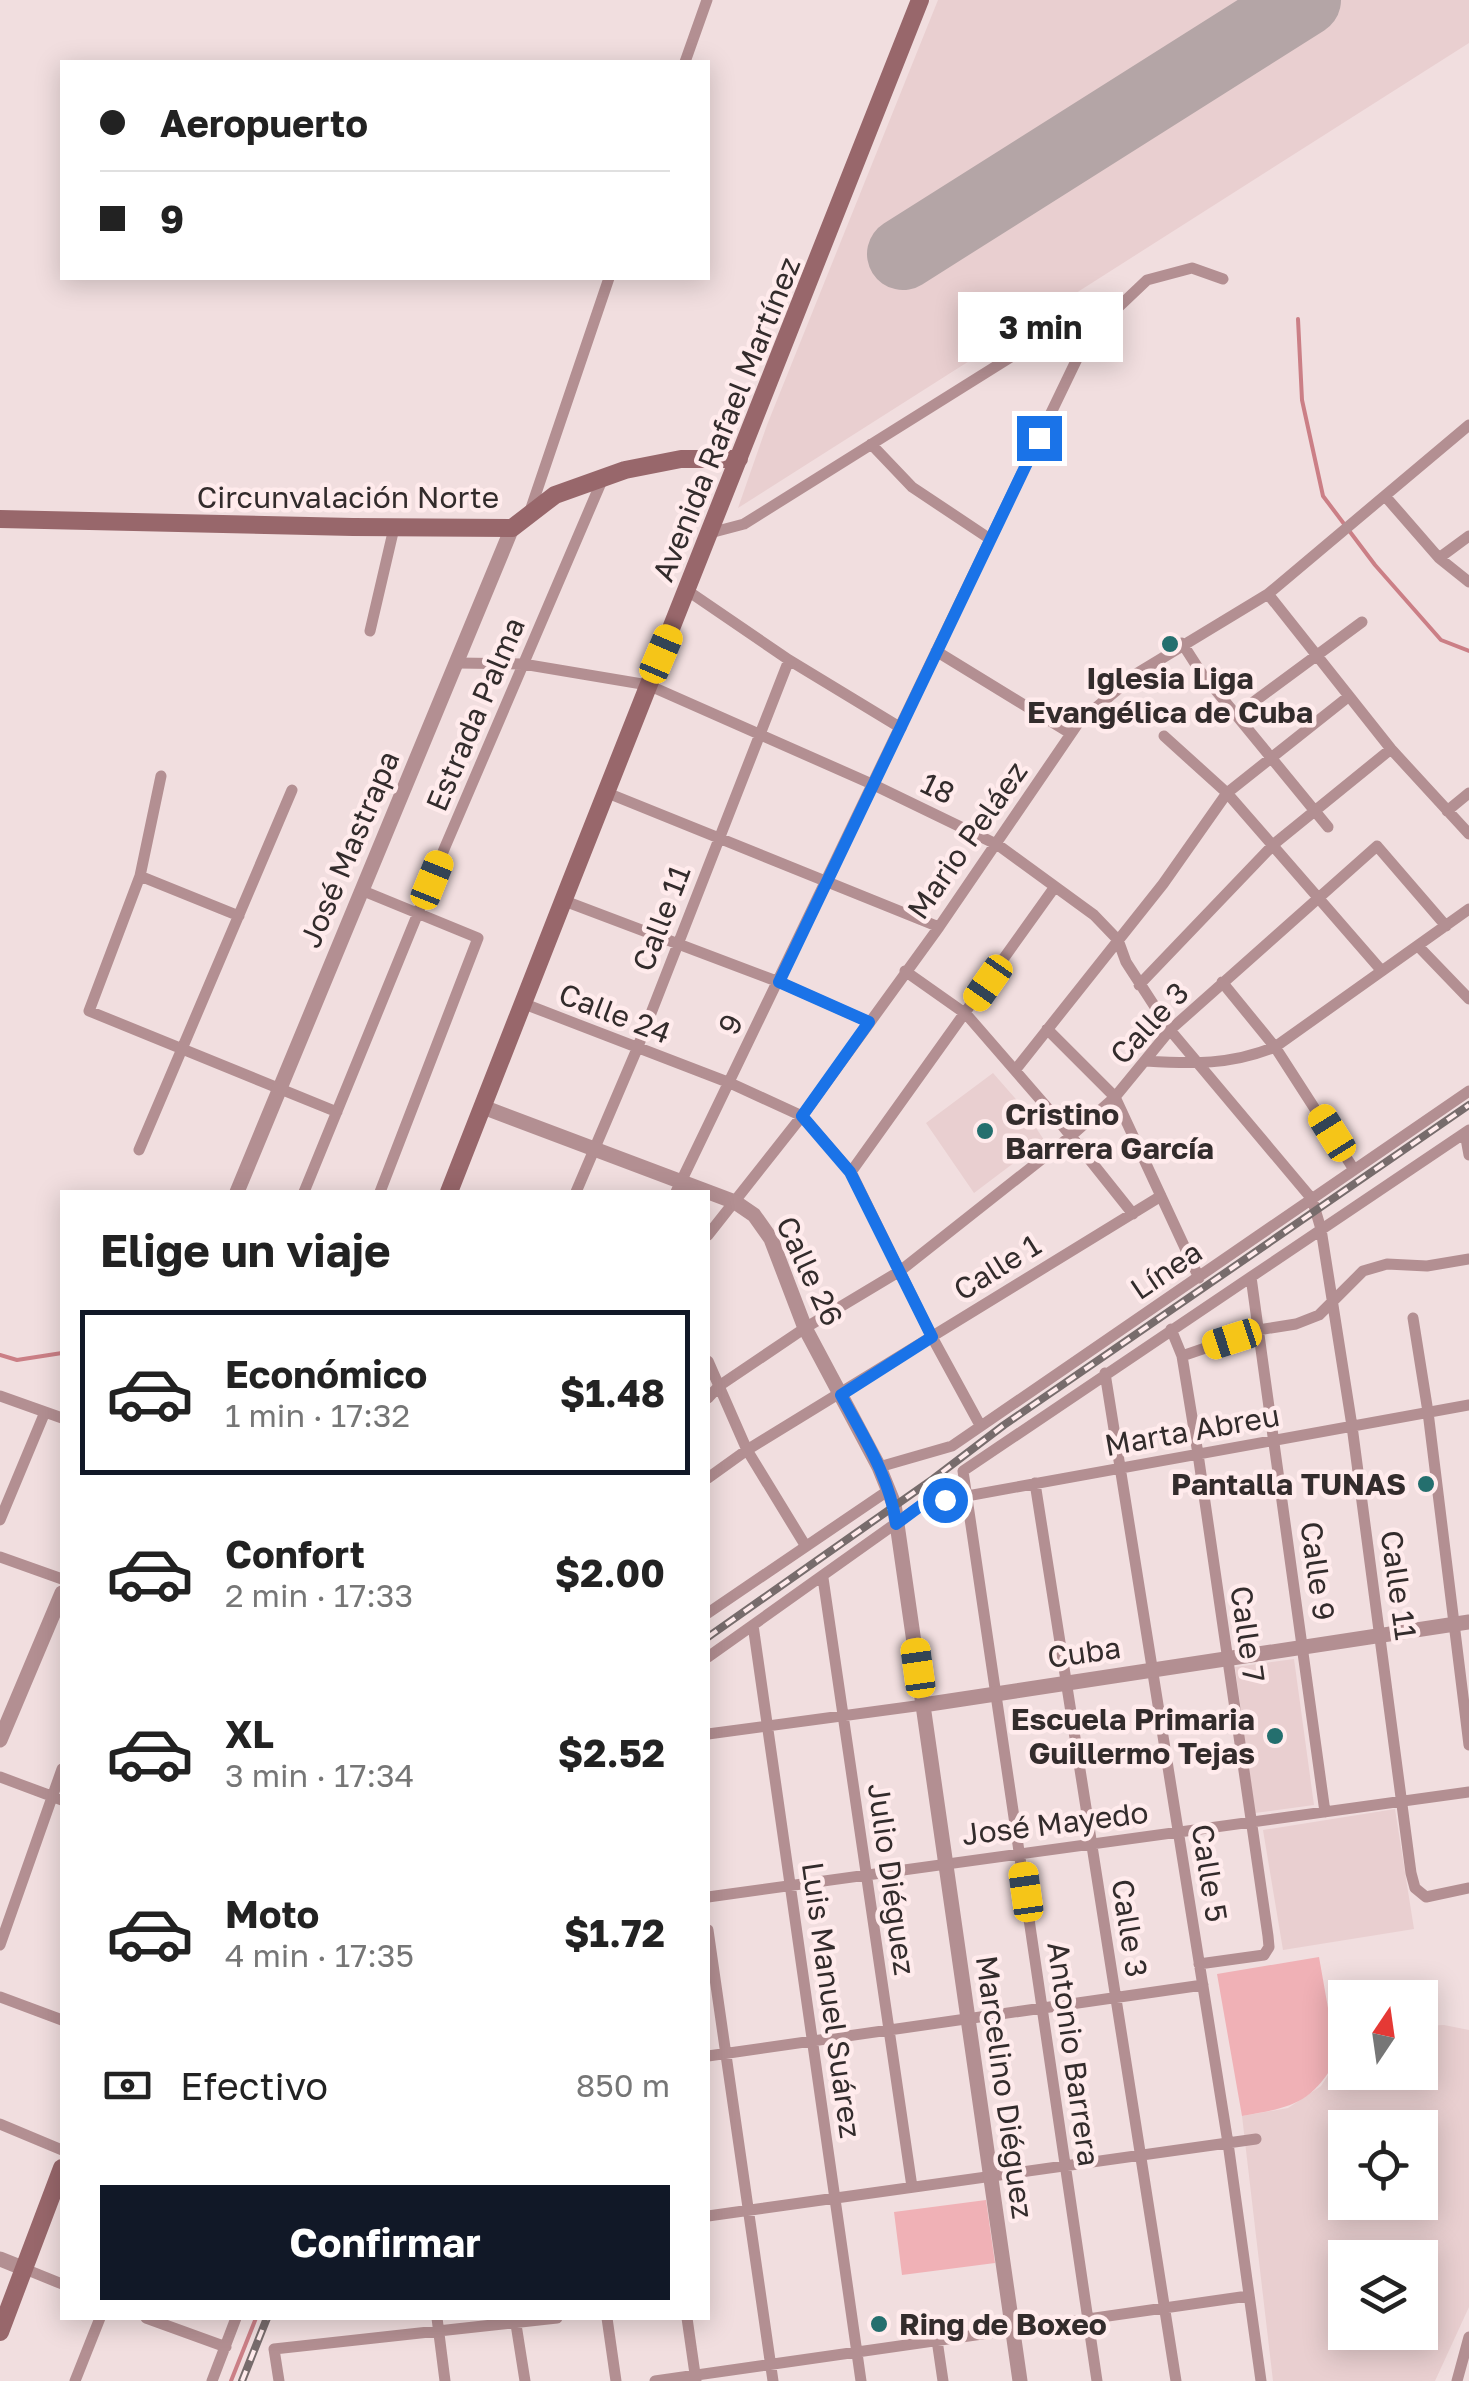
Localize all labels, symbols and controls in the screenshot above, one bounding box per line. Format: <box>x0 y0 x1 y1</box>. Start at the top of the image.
text: Aeropuerto <box>160 100 368 145</box>
text: 9 <box>160 196 184 241</box>
street label: Avenida Rafael Martínez <box>644 252 808 586</box>
callout: 3 min <box>956 293 1122 363</box>
text: 3 min <box>999 308 1082 346</box>
route end <box>1017 416 1062 461</box>
street label: Circunvalación Norte <box>197 479 499 515</box>
street label: Estrada Palma <box>418 612 532 816</box>
car <box>635 621 687 687</box>
marker: Iglesia Liga Evangélica de Cuba <box>1159 633 1181 655</box>
place label: Iglesia Liga Evangélica de Cuba <box>1027 660 1313 730</box>
street label: José Mastrapa <box>291 745 407 953</box>
street label: Mario Peláez <box>899 754 1035 926</box>
street label: 18 <box>915 765 961 811</box>
car <box>407 847 457 913</box>
street label: Calle 11 <box>624 860 698 976</box>
car <box>959 950 1017 1016</box>
street label: Calle 24 <box>554 975 676 1051</box>
street label: Calle 3 <box>1102 975 1196 1071</box>
street label: 9 <box>710 1008 750 1040</box>
place label: Cristino Barrera García <box>1005 1096 1214 1166</box>
car <box>1303 1100 1361 1166</box>
marker: Cristino Barrera García <box>974 1120 996 1142</box>
street label: Calle 26 <box>769 1211 851 1331</box>
text: Elige un viaje <box>100 1223 391 1277</box>
street label: Calle 1 <box>947 1226 1047 1308</box>
street label: Línea <box>1124 1233 1208 1307</box>
car <box>1199 1315 1265 1363</box>
icon: car <box>105 1348 195 1438</box>
text: Económico <box>225 1351 427 1396</box>
text: $1.48 <box>560 1370 665 1415</box>
text: 1 min · 17:32 <box>225 1396 410 1434</box>
street label: Marta Abreu <box>1102 1397 1282 1463</box>
place label: Pantalla TUNAS <box>1171 1466 1406 1502</box>
marker: Pantalla TUNAS <box>1415 1473 1437 1495</box>
route start <box>923 1478 968 1523</box>
street label: Calle 9 <box>1293 1519 1343 1623</box>
icon: car <box>105 1528 195 1618</box>
street label: Calle 11 <box>1374 1528 1424 1642</box>
text: Confort <box>225 1531 365 1576</box>
text: $2.00 <box>555 1550 665 1595</box>
text: 2 min · 17:33 <box>225 1576 413 1614</box>
street label: Calle 7 <box>1223 1583 1273 1685</box>
street label: Cuba <box>1045 1629 1123 1675</box>
car <box>899 1636 937 1700</box>
place label: Escuela Primaria Guillermo Tejas <box>1011 1701 1255 1771</box>
icon: car <box>105 1708 195 1798</box>
text: XL <box>225 1711 274 1756</box>
marker: Escuela Primaria Guillermo Tejas <box>1264 1725 1286 1747</box>
text: $2.52 <box>558 1730 665 1775</box>
text: 3 min · 17:34 <box>225 1756 414 1794</box>
street label: Julio Diéguez <box>861 1781 923 1977</box>
street label: José Mayedo <box>960 1794 1150 1852</box>
street label: Calle 5 <box>1185 1822 1235 1924</box>
street label: Luis Manuel Suárez <box>795 1860 869 2140</box>
car <box>1007 1860 1045 1924</box>
street label: Calle 3 <box>1105 1876 1155 1980</box>
icon: car <box>105 1888 195 1978</box>
text: Moto <box>225 1891 319 1936</box>
text: $1.72 <box>564 1910 665 1955</box>
text: 4 min · 17:35 <box>225 1936 414 1974</box>
street label: Antonio Barrera <box>1040 1940 1108 2168</box>
street label: Marcelino Diéguez <box>969 1953 1041 2221</box>
north arrow <box>1328 1980 1438 2090</box>
map controls <box>1328 1980 1438 2350</box>
icon: cash <box>100 2058 155 2113</box>
text: Efectivo <box>180 2063 328 2108</box>
text: 850 m <box>576 2066 670 2104</box>
button: locate <box>1328 2110 1438 2220</box>
button: Confirmar <box>100 2185 670 2300</box>
button: layers <box>1328 2240 1438 2350</box>
place label: Ring de Boxeo <box>899 2306 1107 2342</box>
marker: Ring de Boxeo <box>868 2313 890 2335</box>

